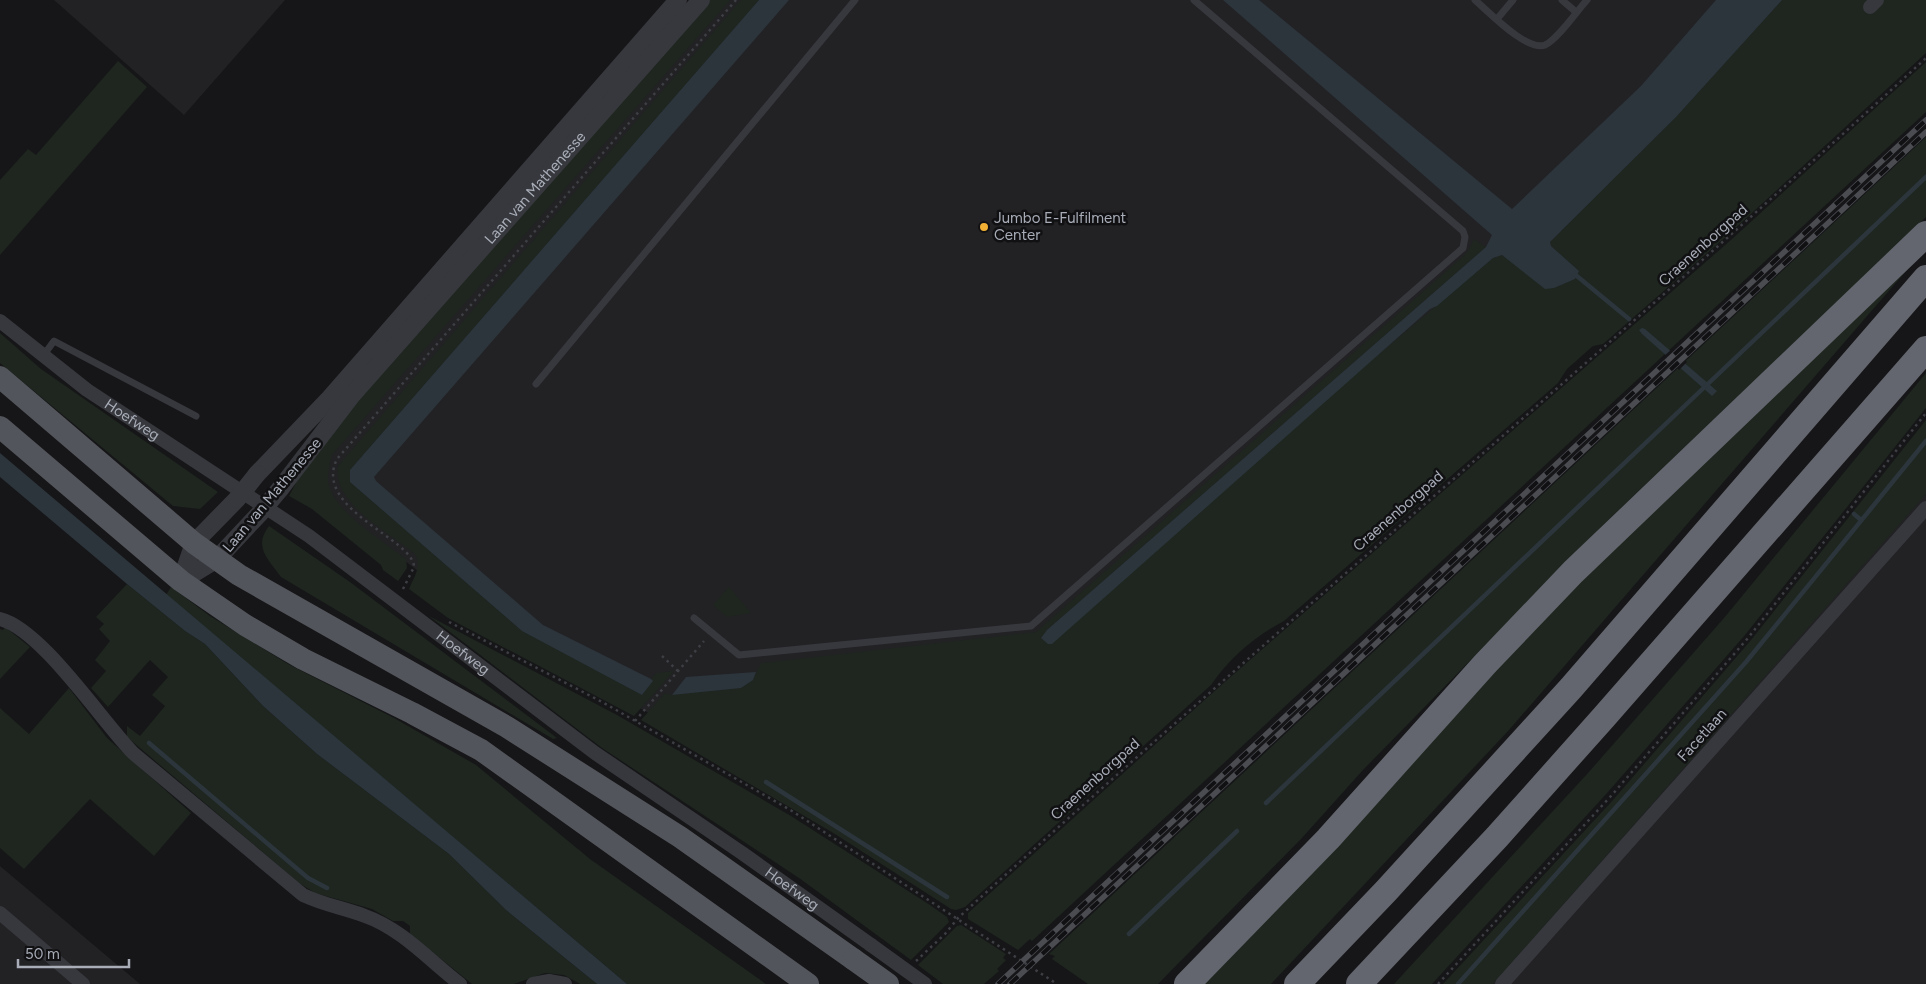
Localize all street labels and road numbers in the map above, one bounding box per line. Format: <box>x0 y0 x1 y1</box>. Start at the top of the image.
street label: Laan van Mathenesse <box>481 128 590 248</box>
street label: Craenenborgpad <box>1655 200 1751 290</box>
street label: Hoefweg <box>101 395 163 444</box>
street label: Laan van Mathenesse <box>219 434 325 556</box>
street label: Craenenborgpad <box>1349 467 1447 555</box>
street label: Hoefweg <box>433 627 493 679</box>
street label: Facetlaan <box>1674 705 1730 765</box>
street label: Craenenborgpad <box>1047 734 1143 824</box>
street label: Hoefweg <box>761 863 823 914</box>

